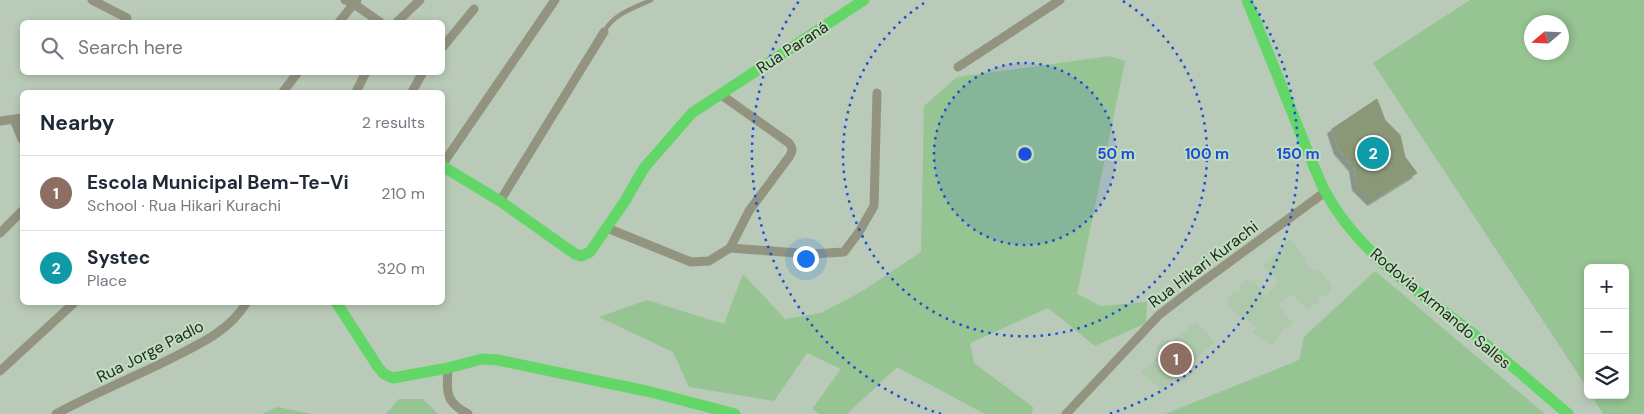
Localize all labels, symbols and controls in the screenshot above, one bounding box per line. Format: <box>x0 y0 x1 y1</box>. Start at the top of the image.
north arrow <box>1524 15 1569 60</box>
street label: Rua Paraná <box>752 16 832 78</box>
search box <box>20 20 445 75</box>
icon: search <box>38 34 66 62</box>
text: Search here <box>78 35 183 60</box>
text: Nearby <box>40 109 114 137</box>
text: 2 results <box>362 112 425 133</box>
pin: 2 <box>1357 134 1389 172</box>
text: 50 m <box>1097 144 1135 164</box>
text: 100 m <box>1185 144 1229 164</box>
text: 150 m <box>1277 144 1320 164</box>
centre of rings <box>1016 145 1034 163</box>
text: Escola Municipal Bem-Te-Vi <box>87 170 349 195</box>
text: 1 <box>53 183 59 204</box>
text: 210 m <box>381 183 425 204</box>
text: School · Rua Hikari Kurachi <box>87 195 281 216</box>
street label: Rua Hikari Kurachi <box>1144 216 1262 313</box>
street label: Rodovia Armando Salles <box>1366 243 1515 373</box>
text: Systec <box>87 245 150 270</box>
your location <box>793 246 819 272</box>
text: 2 <box>51 258 61 279</box>
text: 320 m <box>377 258 425 279</box>
map controls <box>1584 264 1629 399</box>
button: + <box>1584 264 1629 309</box>
text: Place <box>87 270 127 291</box>
button: − <box>1584 309 1629 354</box>
street label: Rua Jorge Padlo <box>93 315 207 387</box>
pin: 1 <box>1160 340 1192 378</box>
button: layers <box>1584 354 1629 399</box>

